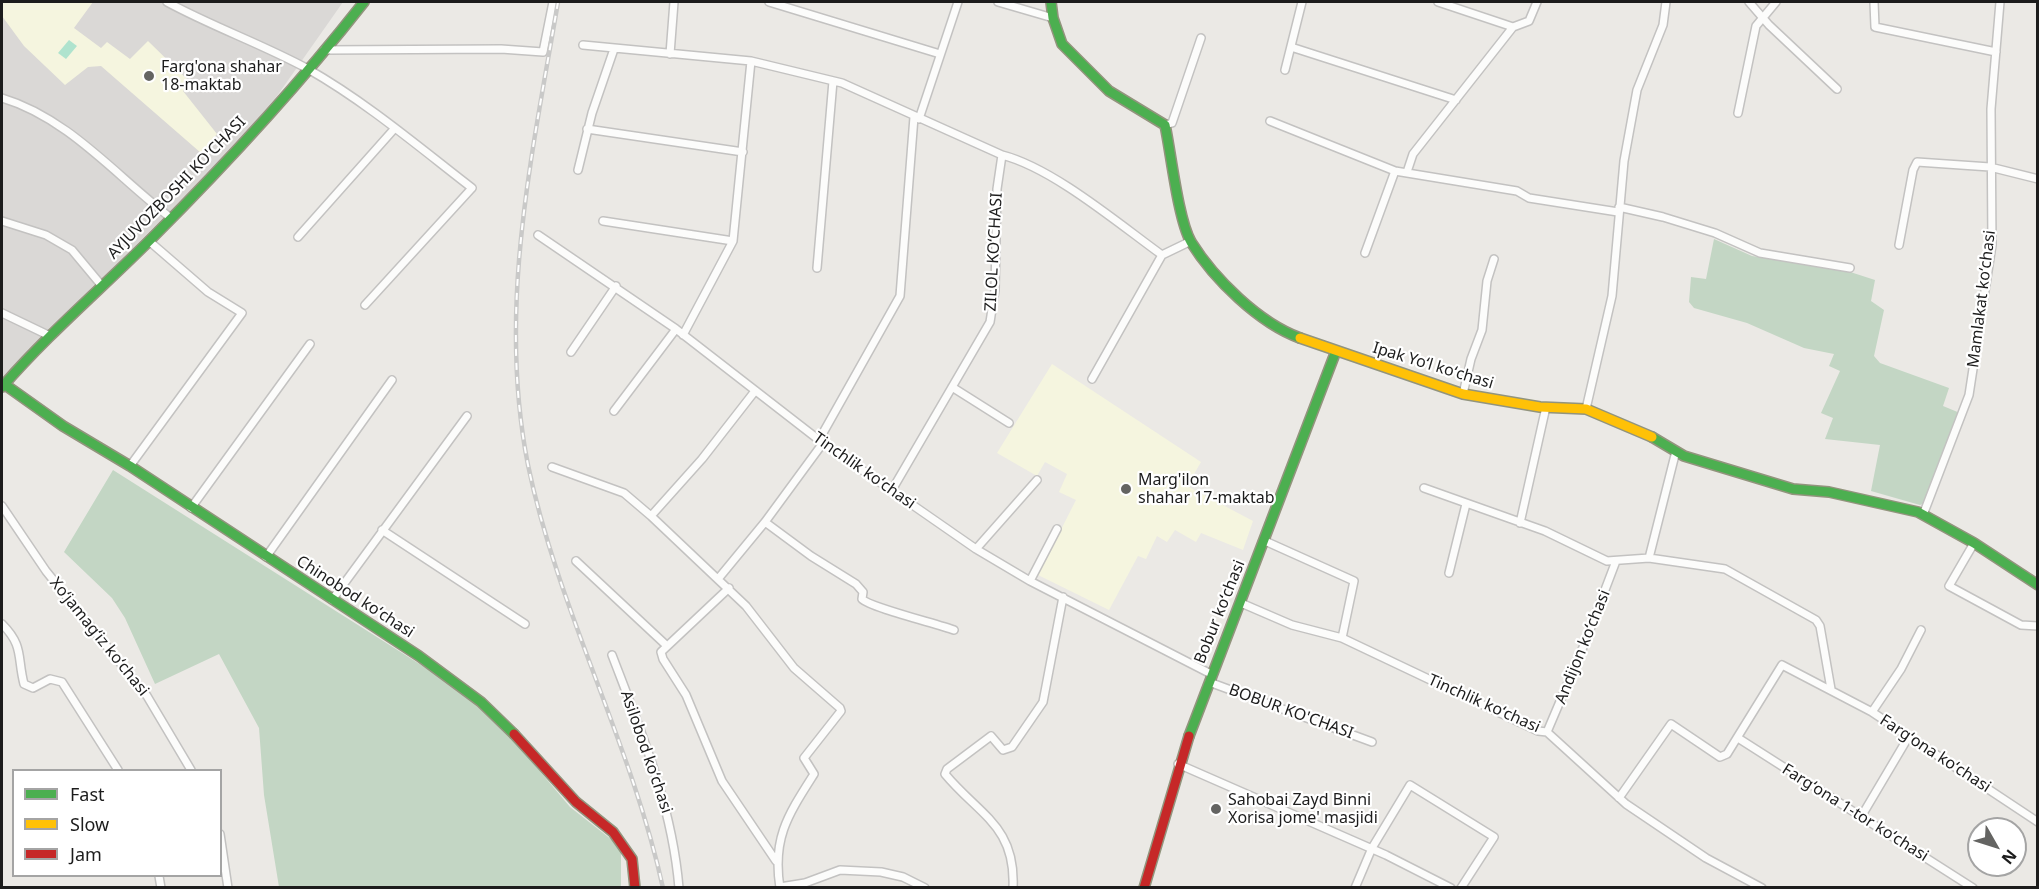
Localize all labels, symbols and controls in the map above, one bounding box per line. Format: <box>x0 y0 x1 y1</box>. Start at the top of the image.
place label: Farg'ona shahar 18-maktab <box>161 57 282 95</box>
marker: Farg'ona shahar 18-maktab <box>142 69 156 83</box>
street label: AYJUVOZBOSHI KO'CHASI <box>104 113 250 263</box>
street label: ZILOL KO‘CHASI <box>981 192 1007 312</box>
street label: Mamlakat koʻchasi <box>1964 229 2000 369</box>
street label: Ipak Yoʻl koʻchasi <box>1370 338 1496 394</box>
street label: Tinchlik koʻchasi <box>809 428 919 514</box>
place label: Marg'ilon shahar 17-maktab <box>1138 470 1275 508</box>
marker: Marg'ilon shahar 17-maktab <box>1119 482 1133 496</box>
street label: Chinobod koʻchasi <box>293 552 417 642</box>
street label: Bobur koʻchasi <box>1191 557 1249 667</box>
street label: Xoʻjamagʻiz koʻchasi <box>45 574 153 700</box>
street label: Andijon koʻchasi <box>1551 587 1615 707</box>
street label: Tinchlik koʻchasi <box>1425 671 1543 737</box>
street label: BOBUR KO'CHASI <box>1226 681 1356 743</box>
street label: Asilobod koʻchasi <box>616 688 676 816</box>
street label: Fargʻona koʻchasi <box>1876 711 1994 797</box>
street label: Fargʻona 1-tor koʻchasi <box>1778 760 1932 866</box>
legend <box>12 769 222 877</box>
text: Fast <box>70 782 105 806</box>
place label: Sahobai Zayd Binni Xorisa jome' masjidi <box>1228 790 1378 828</box>
marker: Sahobai Zayd Binni Xorisa jome' masjidi <box>1209 802 1223 816</box>
text: Slow <box>70 812 109 836</box>
north arrow <box>1967 817 2027 877</box>
text: Jam <box>70 842 102 866</box>
text: N <box>1997 845 2022 869</box>

